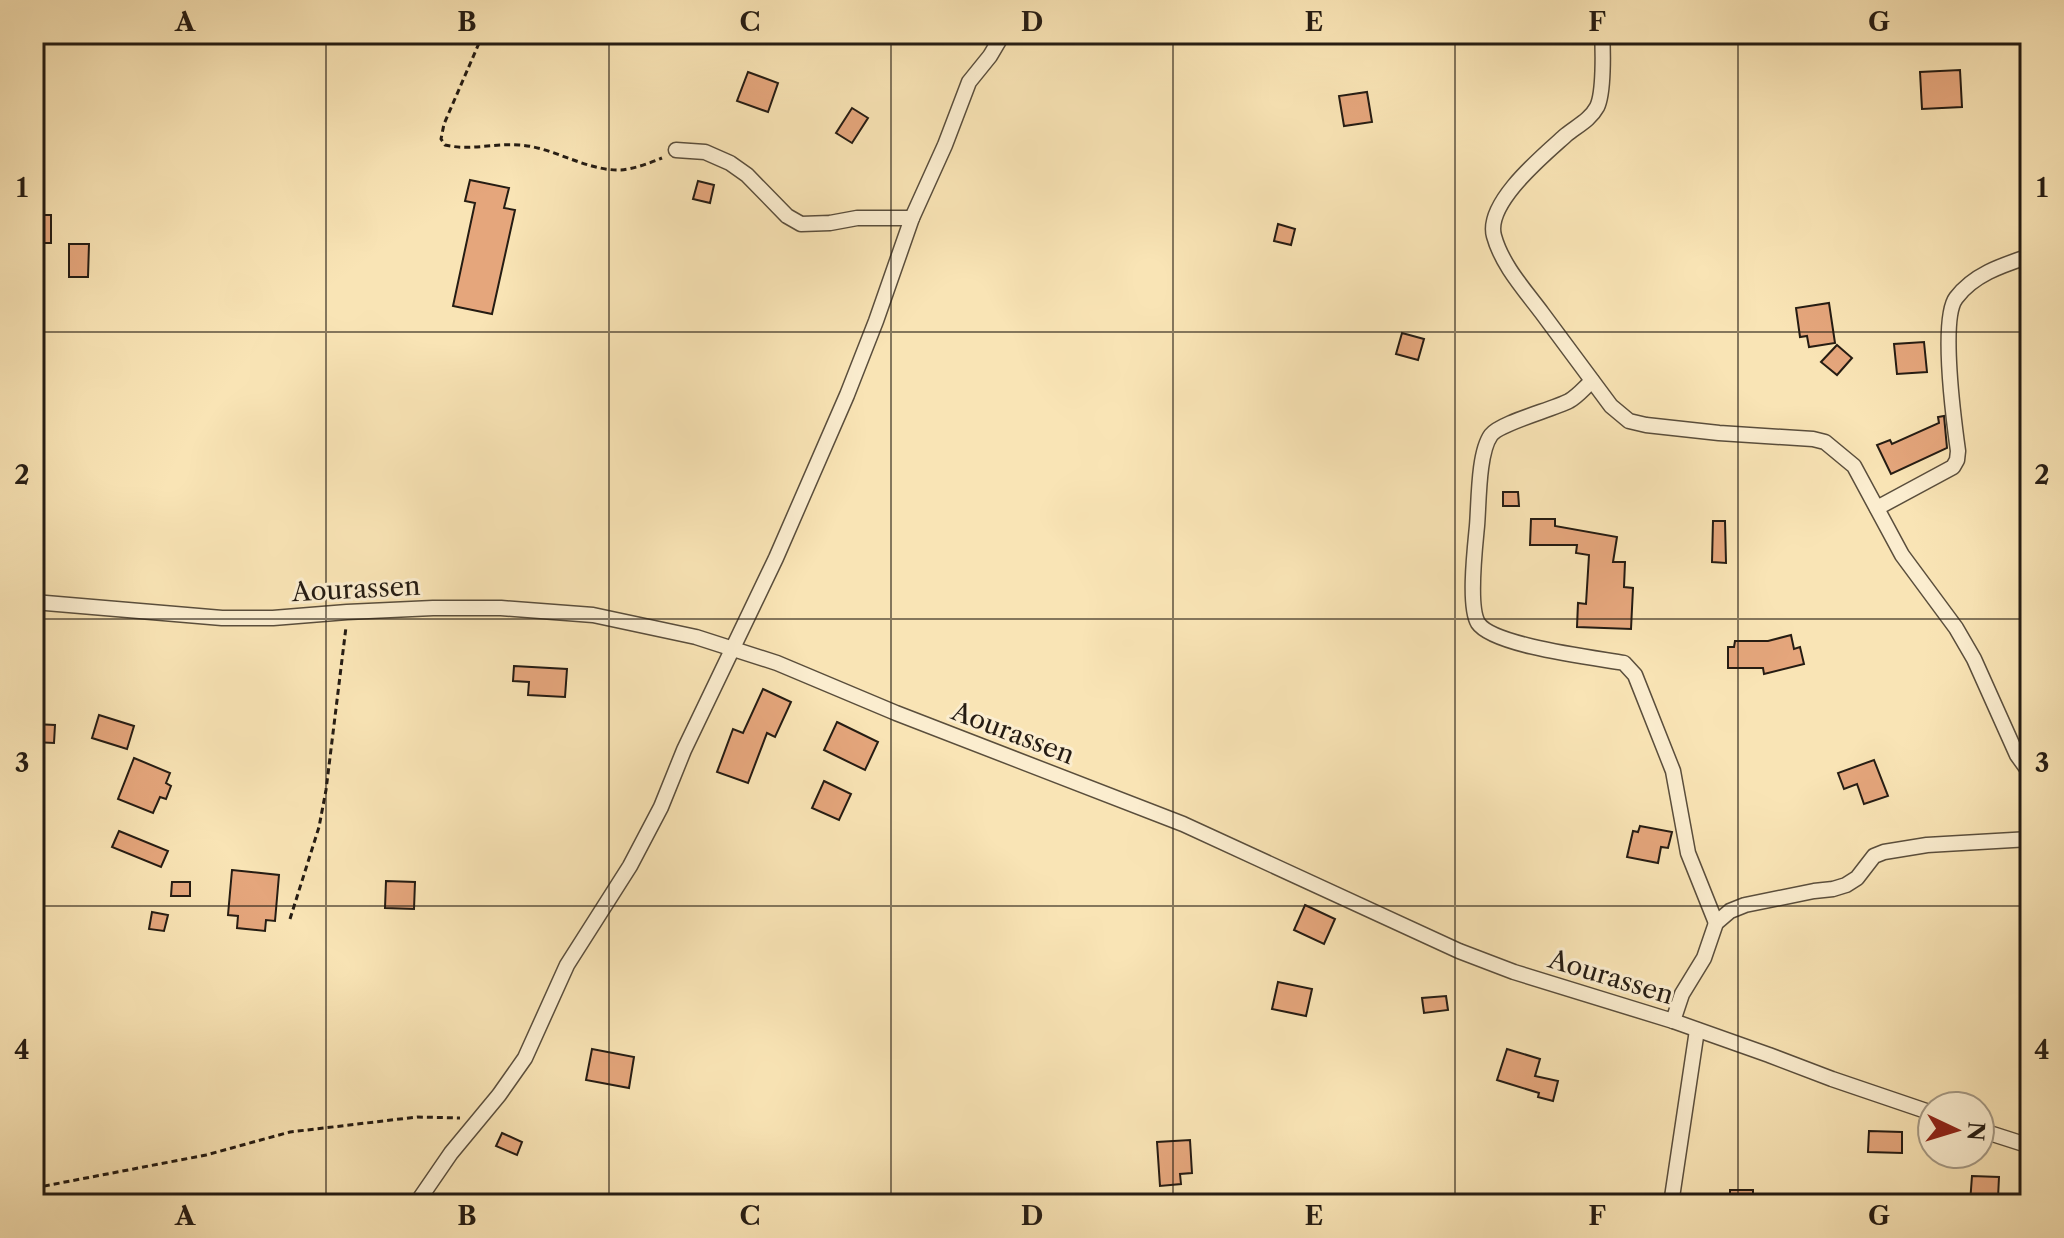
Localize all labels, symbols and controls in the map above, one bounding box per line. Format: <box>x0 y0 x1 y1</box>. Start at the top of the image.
text: A <box>174 6 196 38</box>
text: B <box>457 6 477 38</box>
text: C <box>740 6 760 38</box>
text: D <box>1021 6 1043 38</box>
text: E <box>1305 6 1323 38</box>
text: F <box>1588 6 1606 38</box>
text: G <box>1868 6 1890 38</box>
text: 1 <box>16 172 28 204</box>
text: 1 <box>2036 172 2048 204</box>
text: 2 <box>14 459 30 491</box>
text: 2 <box>2034 459 2050 491</box>
street label: Aourassen <box>290 570 421 608</box>
street label: Aourassen <box>946 695 1079 771</box>
text: 3 <box>15 747 29 779</box>
text: 3 <box>2035 747 2049 779</box>
street label: Aourassen <box>1544 943 1677 1011</box>
text: 4 <box>14 1034 30 1066</box>
text: 4 <box>2034 1034 2050 1066</box>
north arrow <box>1916 1090 1996 1170</box>
text: N <box>1961 1121 1990 1142</box>
text: A <box>174 1200 196 1232</box>
text: B <box>457 1200 477 1232</box>
text: C <box>740 1200 760 1232</box>
text: D <box>1021 1200 1043 1232</box>
text: E <box>1305 1200 1323 1232</box>
text: F <box>1588 1200 1606 1232</box>
text: G <box>1868 1200 1890 1232</box>

